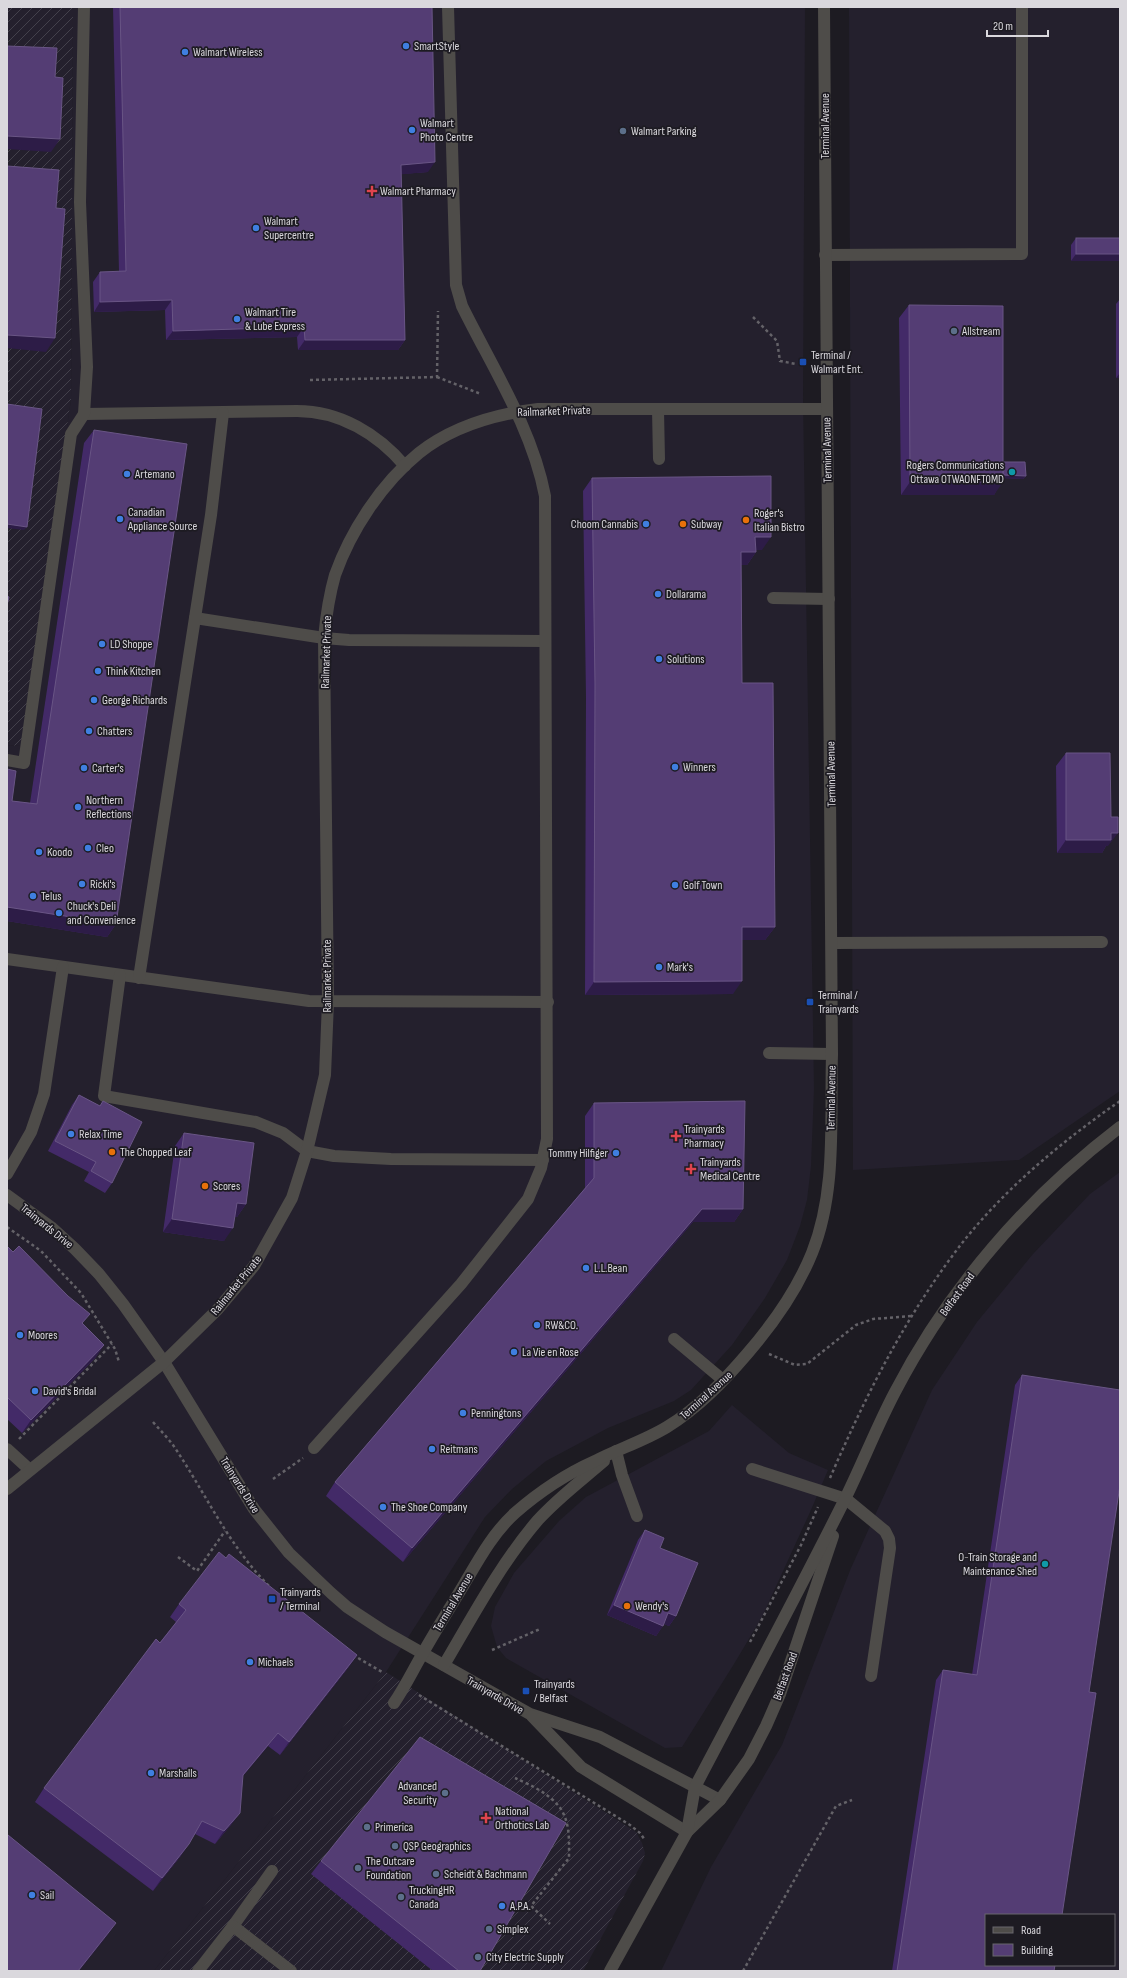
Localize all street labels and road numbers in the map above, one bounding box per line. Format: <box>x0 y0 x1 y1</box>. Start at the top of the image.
street label: Terminal Avenue <box>818 93 833 159</box>
street label: Railmarket Private <box>517 403 591 420</box>
street label: Terminal Avenue <box>819 417 836 483</box>
street label: Railmarket Private <box>318 615 335 689</box>
street label: Terminal Avenue <box>823 741 840 807</box>
street label: Railmarket Private <box>320 939 335 1013</box>
street label: Terminal Avenue <box>823 1065 840 1131</box>
street label: Trainyards Drive <box>17 1201 76 1252</box>
street label: Railmarket Private <box>208 1252 265 1318</box>
street label: Belfast Road <box>937 1270 978 1319</box>
street label: Terminal Avenue <box>677 1368 736 1423</box>
street label: Trainyards Drive <box>216 1454 263 1516</box>
street label: Terminal Avenue <box>430 1570 477 1634</box>
street label: Belfast Road <box>770 1650 801 1702</box>
street label: Trainyards Drive <box>463 1673 526 1718</box>

